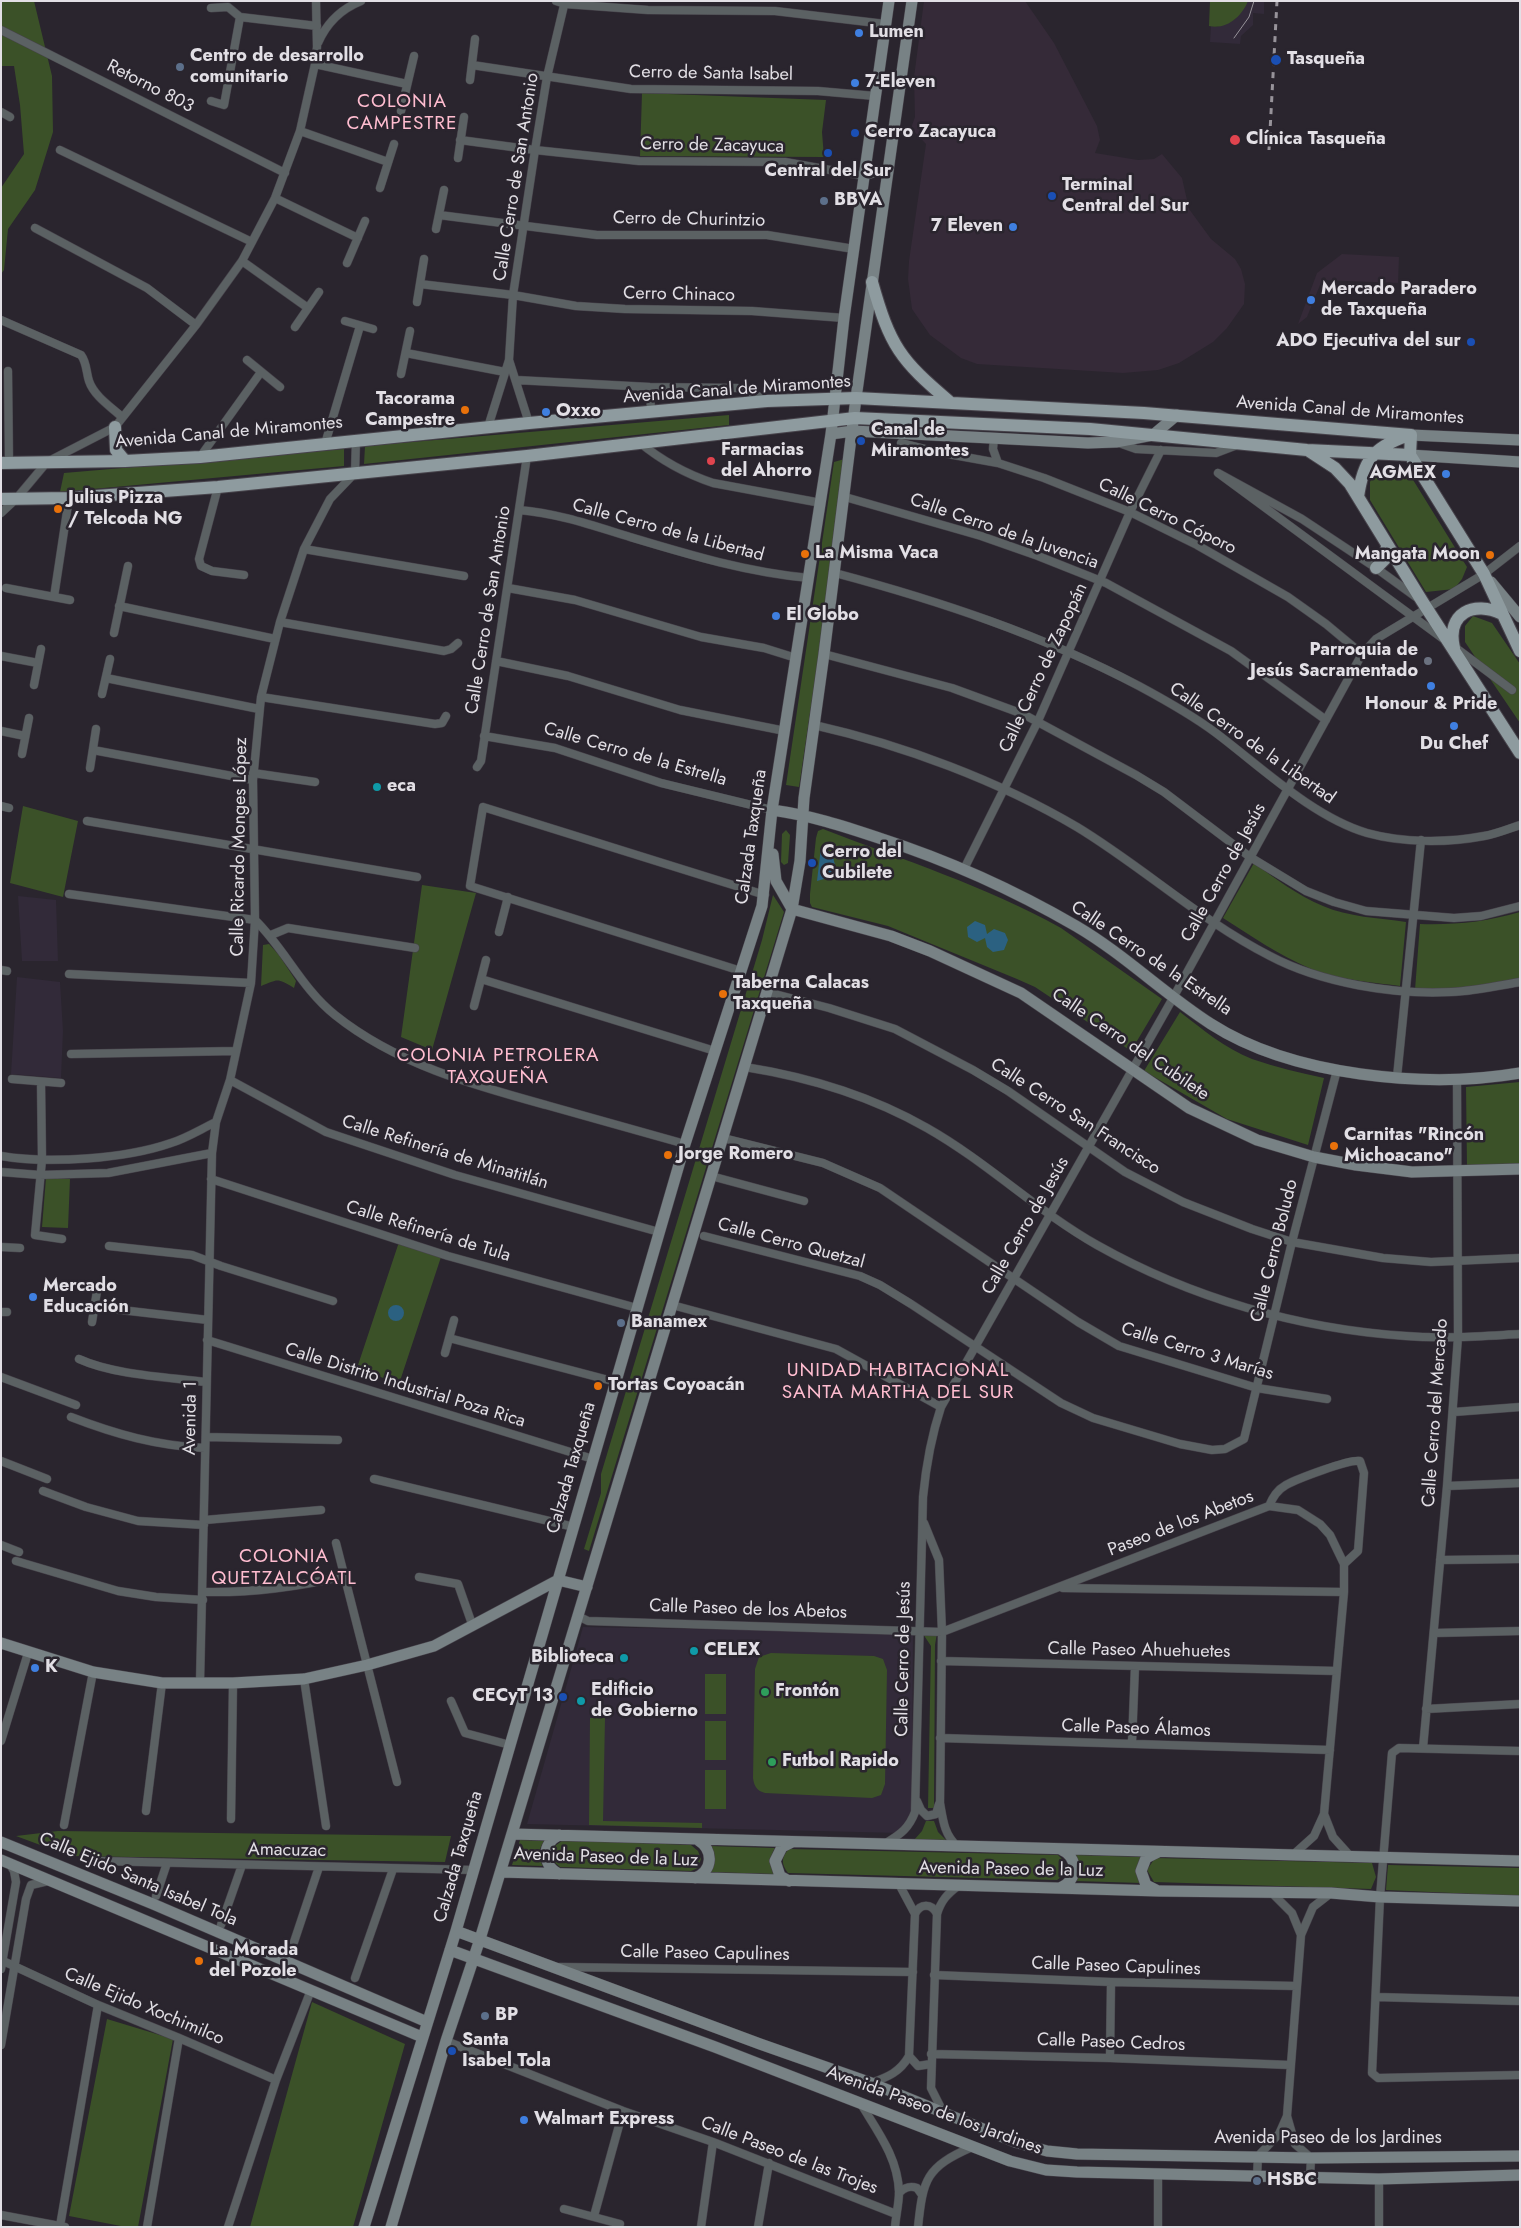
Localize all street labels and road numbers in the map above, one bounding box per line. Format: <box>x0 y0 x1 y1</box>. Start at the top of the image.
street label: Retorno 803 <box>103 56 197 118</box>
street label: Cerro de Santa Isabel <box>629 62 793 86</box>
street label: Calle Cerro de San Antonio <box>490 71 544 283</box>
street label: Cerro de Zacayuca <box>640 134 784 158</box>
street label: Cerro de Churintzio <box>613 208 765 232</box>
street label: Cerro Chinaco <box>623 283 735 307</box>
street label: Avenida Canal de Miramontes <box>622 371 852 409</box>
street label: Avenida Canal de Miramontes <box>1235 392 1465 430</box>
street label: Avenida Canal de Miramontes <box>114 412 344 454</box>
street label: Calle Cerro Cóporo <box>1094 474 1240 560</box>
street label: Calle Cerro de la Juvencia <box>907 490 1101 574</box>
street label: Calle Cerro de la Libertad <box>570 495 766 567</box>
street label: Calle Cerro de San Antonio <box>462 504 516 716</box>
street label: Calle Cerro de Zapopán <box>995 580 1093 756</box>
street label: Calle Cerro de la Libertad <box>1165 678 1339 810</box>
street label: Calle Cerro de la Estrella <box>541 718 729 792</box>
street label: Calle Ricardo Monges López <box>227 737 253 957</box>
street label: Calzada Taxqueña <box>732 768 772 906</box>
street label: Calle Cerro de Jesús <box>1177 800 1271 946</box>
street label: Calle Cerro de la Estrella <box>1066 897 1236 1021</box>
street label: Calle Cerro del Cubilete <box>1047 984 1213 1106</box>
street label: Calle Cerro San Francisco <box>986 1054 1164 1180</box>
street label: Calle Refinería de Minatitlán <box>339 1111 551 1195</box>
street label: Calle Cerro de Jesús <box>978 1153 1074 1299</box>
street label: Calle Cerro Boludo <box>1247 1177 1303 1325</box>
street label: Calle Refinería de Tula <box>343 1197 513 1267</box>
street label: Calle Cerro Quetzal <box>715 1214 867 1274</box>
street label: Calle Cerro del Mercado <box>1419 1318 1453 1508</box>
street label: Calle Cerro 3 Marías <box>1118 1319 1276 1385</box>
street label: Calle Distrito Industrial Poza Rica <box>282 1339 528 1433</box>
street label: Avenida 1 <box>180 1381 202 1455</box>
street label: Calzada Taxqueña <box>543 1400 601 1536</box>
street label: Paseo de los Abetos <box>1105 1486 1257 1562</box>
street label: Calle Cerro de Jesús <box>892 1581 916 1737</box>
street label: Calle Paseo de los Abetos <box>649 1596 847 1624</box>
street label: Calle Paseo Ahuehuetes <box>1047 1639 1231 1663</box>
street label: Calle Paseo Álamos <box>1061 1716 1211 1742</box>
street label: Calzada Taxqueña <box>430 1789 488 1925</box>
street label: Calle Ejido Santa Isabel Tola <box>36 1828 240 1932</box>
street label: Amacuzac <box>248 1840 326 1862</box>
street label: Avenida Paseo de la Luz <box>513 1844 699 1872</box>
street label: Avenida Paseo de la Luz <box>918 1858 1104 1882</box>
street label: Calle Paseo Capulines <box>620 1942 790 1966</box>
street label: Calle Paseo Capulines <box>1031 1953 1201 1981</box>
street label: Calle Ejido Xochimilco <box>61 1963 227 2051</box>
street label: Calle Paseo Cedros <box>1036 2030 1186 2056</box>
street label: Avenida Paseo de los Jardines <box>823 2062 1045 2160</box>
street label: Calle Paseo de las Trojes <box>697 2112 881 2200</box>
street label: Avenida Paseo de los Jardines <box>1214 2128 1442 2150</box>

